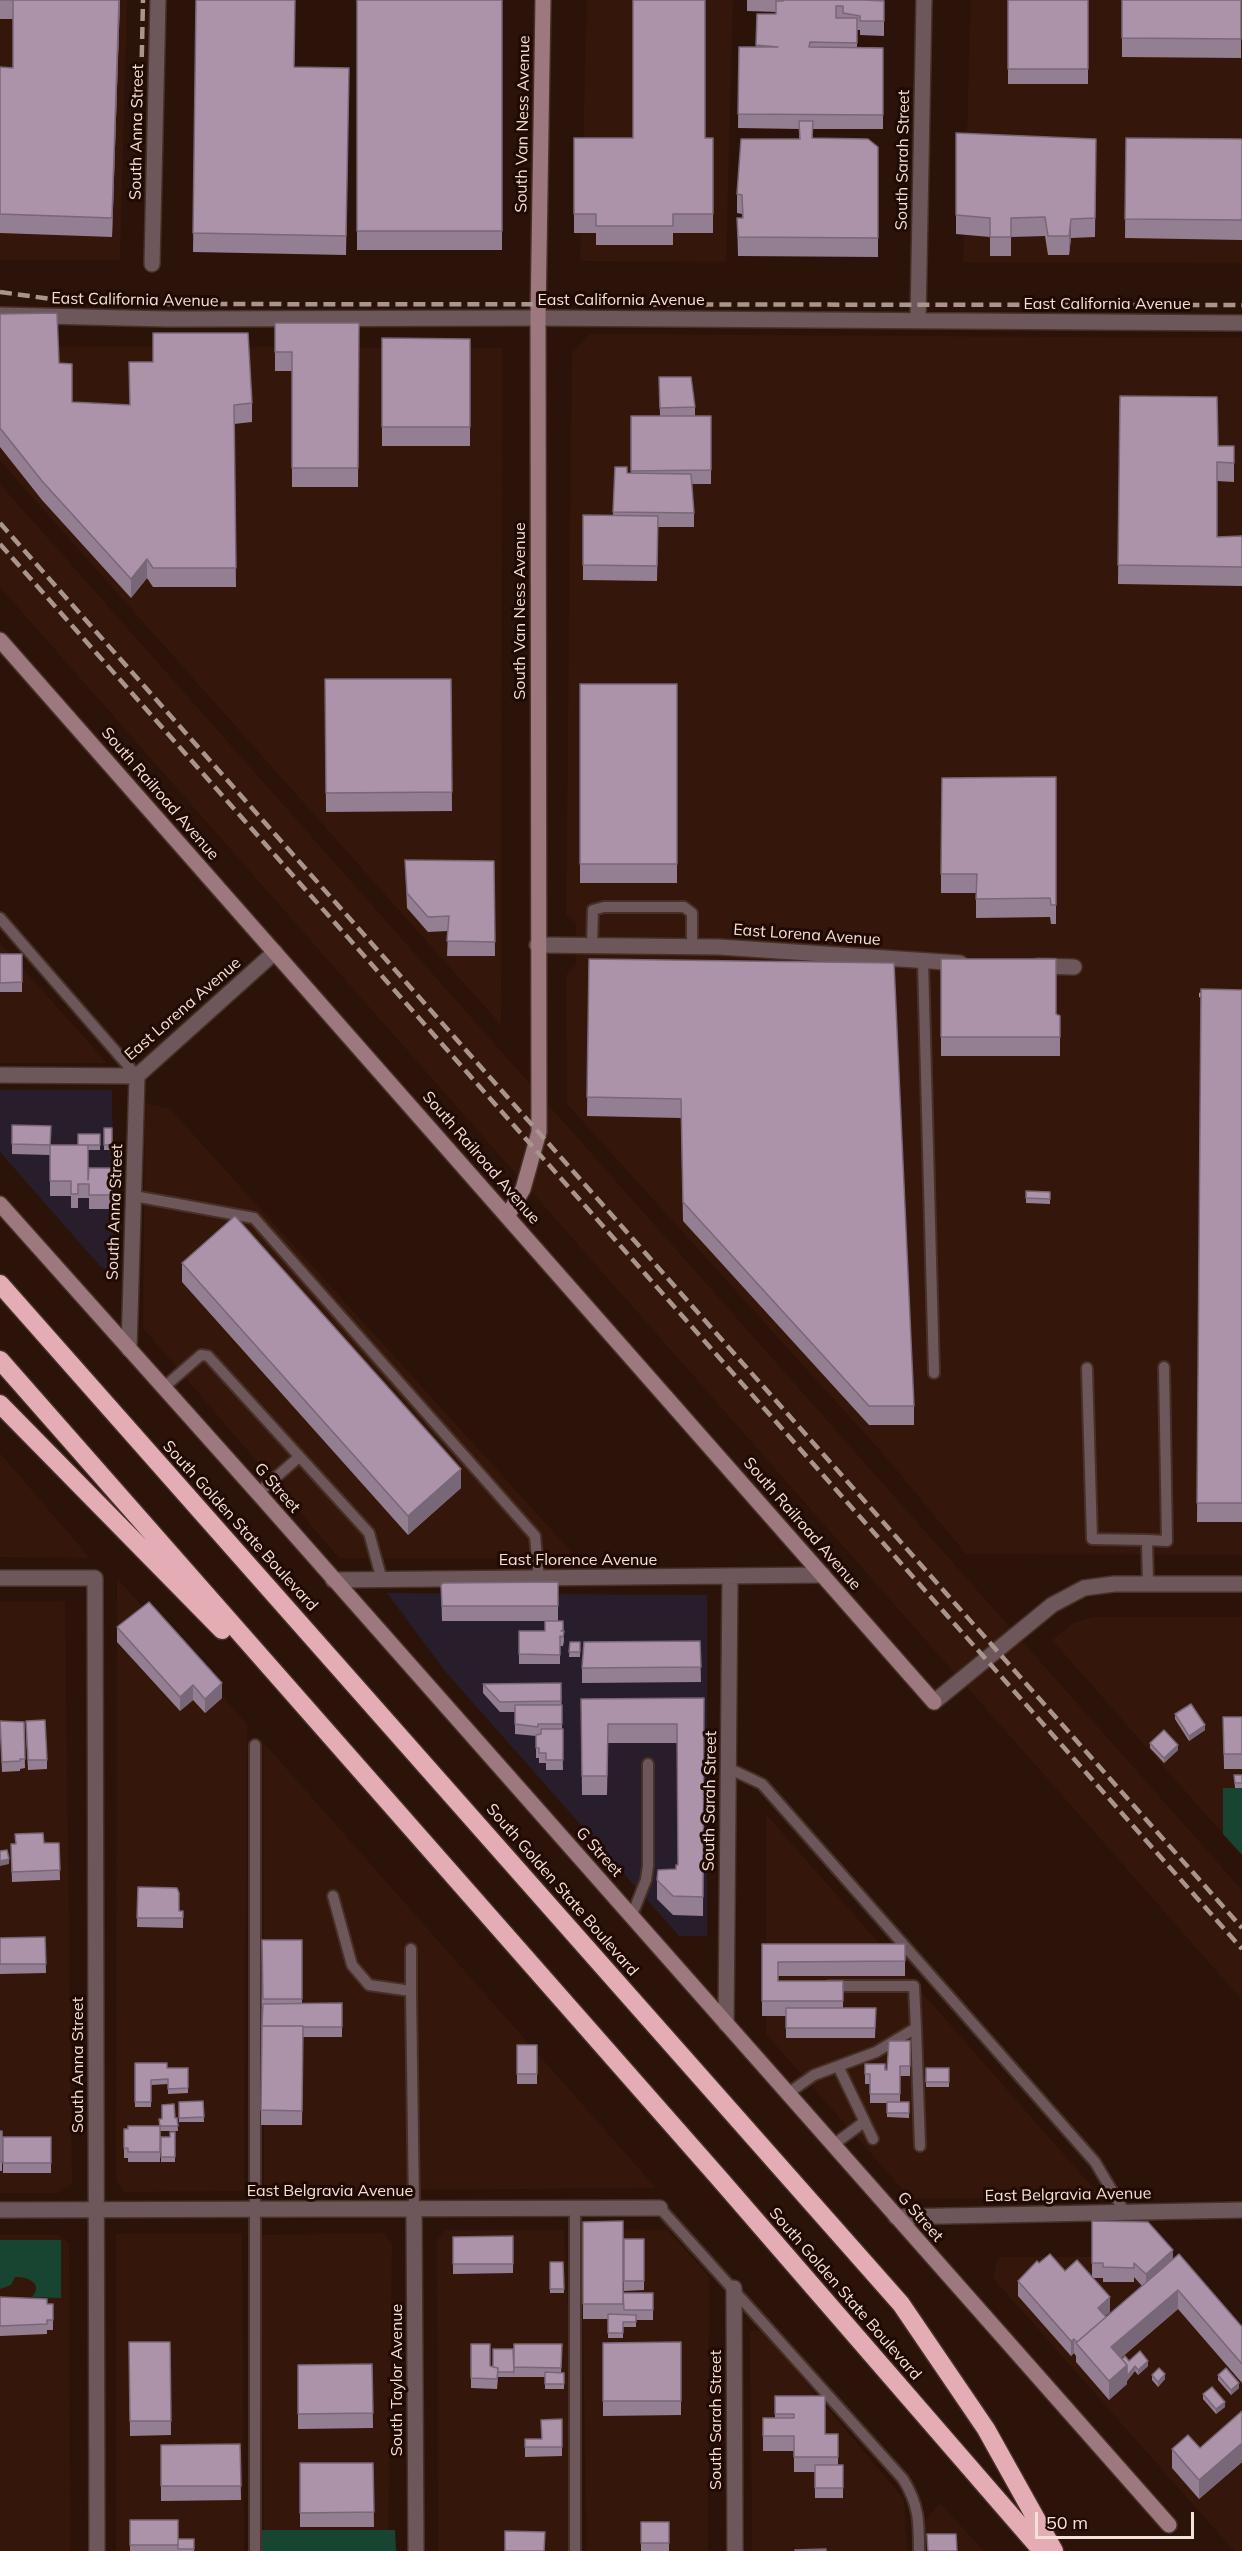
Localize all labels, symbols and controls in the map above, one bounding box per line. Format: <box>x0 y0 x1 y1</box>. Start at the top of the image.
street label: South Van Ness Avenue <box>512 35 534 213</box>
street label: South Anna Street <box>126 64 148 200</box>
street label: South Sarah Street <box>892 90 914 230</box>
street label: East California Avenue <box>51 289 219 311</box>
street label: East California Avenue <box>537 290 705 310</box>
street label: East California Avenue <box>1023 294 1191 314</box>
street label: South Van Ness Avenue <box>510 522 530 700</box>
street label: South Railroad Avenue <box>97 724 223 864</box>
street label: East Lorena Avenue <box>733 920 881 950</box>
street label: East Lorena Avenue <box>121 953 245 1065</box>
street label: South Railroad Avenue <box>418 1088 544 1228</box>
street label: South Anna Street <box>103 1144 127 1280</box>
street label: South Golden State Boulevard <box>158 1437 322 1615</box>
street label: South Railroad Avenue <box>739 1454 865 1594</box>
street label: G Street <box>250 1459 304 1517</box>
street label: East Florence Avenue <box>499 1550 657 1570</box>
street label: South Sarah Street <box>699 1731 721 1871</box>
street label: South Golden State Boulevard <box>482 1800 642 1980</box>
street label: G Street <box>572 1823 626 1881</box>
street label: South Anna Street <box>68 1997 88 2133</box>
street label: East Belgravia Avenue <box>247 2181 413 2201</box>
street label: East Belgravia Avenue <box>985 2184 1151 2206</box>
street label: G Street <box>893 2188 947 2246</box>
street label: South Golden State Boulevard <box>765 2204 925 2384</box>
street label: South Taylor Avenue <box>387 2304 407 2456</box>
street label: South Sarah Street <box>706 2350 726 2490</box>
scale bar <box>1038 2500 1197 2538</box>
text: 50 m <box>1046 2511 1088 2534</box>

